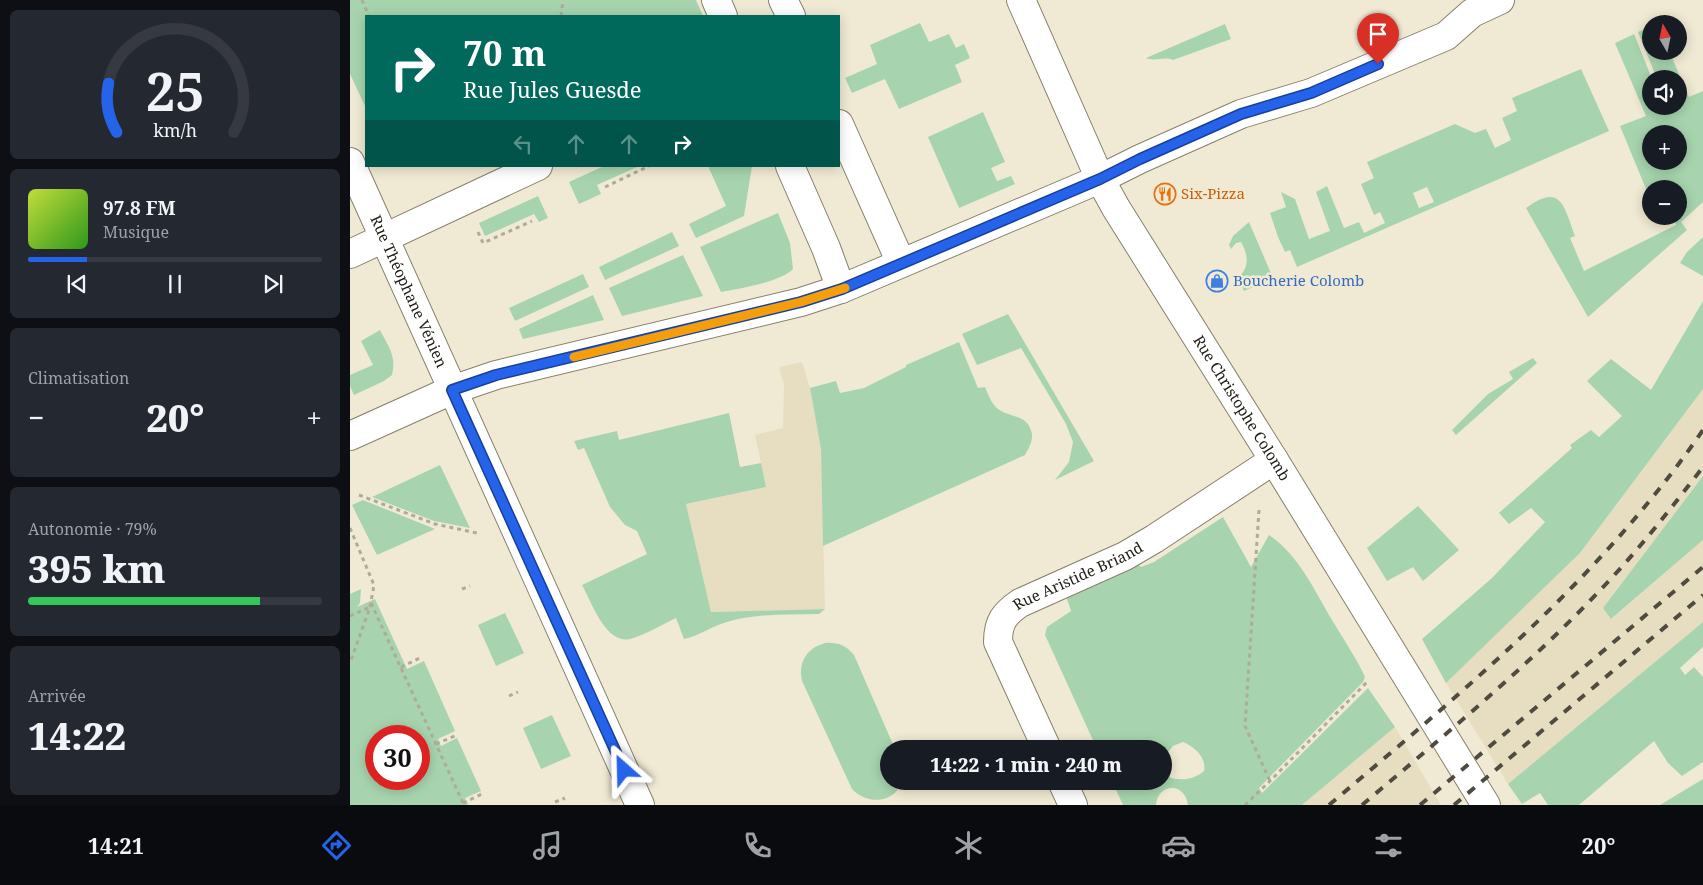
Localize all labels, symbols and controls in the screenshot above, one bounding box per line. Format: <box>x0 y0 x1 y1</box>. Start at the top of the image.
pin <box>1357 13 1399 64</box>
north arrow <box>1642 15 1688 60</box>
map controls <box>1642 15 1687 225</box>
icon: arrive <box>1364 20 1392 48</box>
text: 70 m <box>463 29 546 76</box>
icon: right <box>380 35 445 100</box>
text: 25 <box>146 55 204 126</box>
button: sound <box>1642 70 1687 115</box>
text: Rue Jules Guesde <box>463 74 642 104</box>
text: km/h <box>153 118 197 142</box>
button: + <box>1642 125 1687 170</box>
icon: left <box>509 130 537 158</box>
icon: ahead <box>562 130 590 158</box>
icon: ahead <box>615 130 643 158</box>
icon: right <box>668 130 696 158</box>
button: − <box>1642 180 1687 225</box>
restaurant icon: Six-Pizza <box>1153 182 1177 206</box>
place label: Six-Pizza <box>1181 183 1245 203</box>
text: 97.8 FM <box>103 195 176 221</box>
street label: Rue Théophane Vénien <box>366 212 452 371</box>
text: Musique <box>103 221 169 243</box>
shop icon: Boucherie Colomb <box>1205 269 1229 293</box>
icon: previous <box>63 270 91 298</box>
icon: pause <box>161 270 189 298</box>
icon: next <box>259 270 287 298</box>
place label: Boucherie Colomb <box>1233 270 1364 290</box>
street label: Rue Christophe Colomb <box>1189 331 1295 484</box>
text: Climatisation <box>28 367 129 389</box>
text: 20° <box>146 391 204 443</box>
text: − <box>28 398 44 436</box>
text: + <box>306 398 322 436</box>
text: Autonomie · 79% <box>28 518 157 540</box>
street label: Rue Aristide Briand <box>1008 537 1146 614</box>
text: 395 km <box>28 542 166 594</box>
text: Arrivée <box>28 685 86 707</box>
text: 14:22 <box>28 709 126 761</box>
speed limit sign: 30 <box>365 725 430 790</box>
position arrow <box>597 743 649 795</box>
text: 14:22 · 1 min · 240 m <box>930 752 1122 778</box>
icon: directions <box>319 828 354 863</box>
icon: music <box>530 828 565 863</box>
icon: phone <box>740 828 775 863</box>
icon: climate <box>951 828 986 863</box>
icon: car <box>1161 828 1196 863</box>
icon: filters <box>1371 828 1406 863</box>
text: 14:21 <box>88 830 144 860</box>
text: 20° <box>1582 830 1615 860</box>

